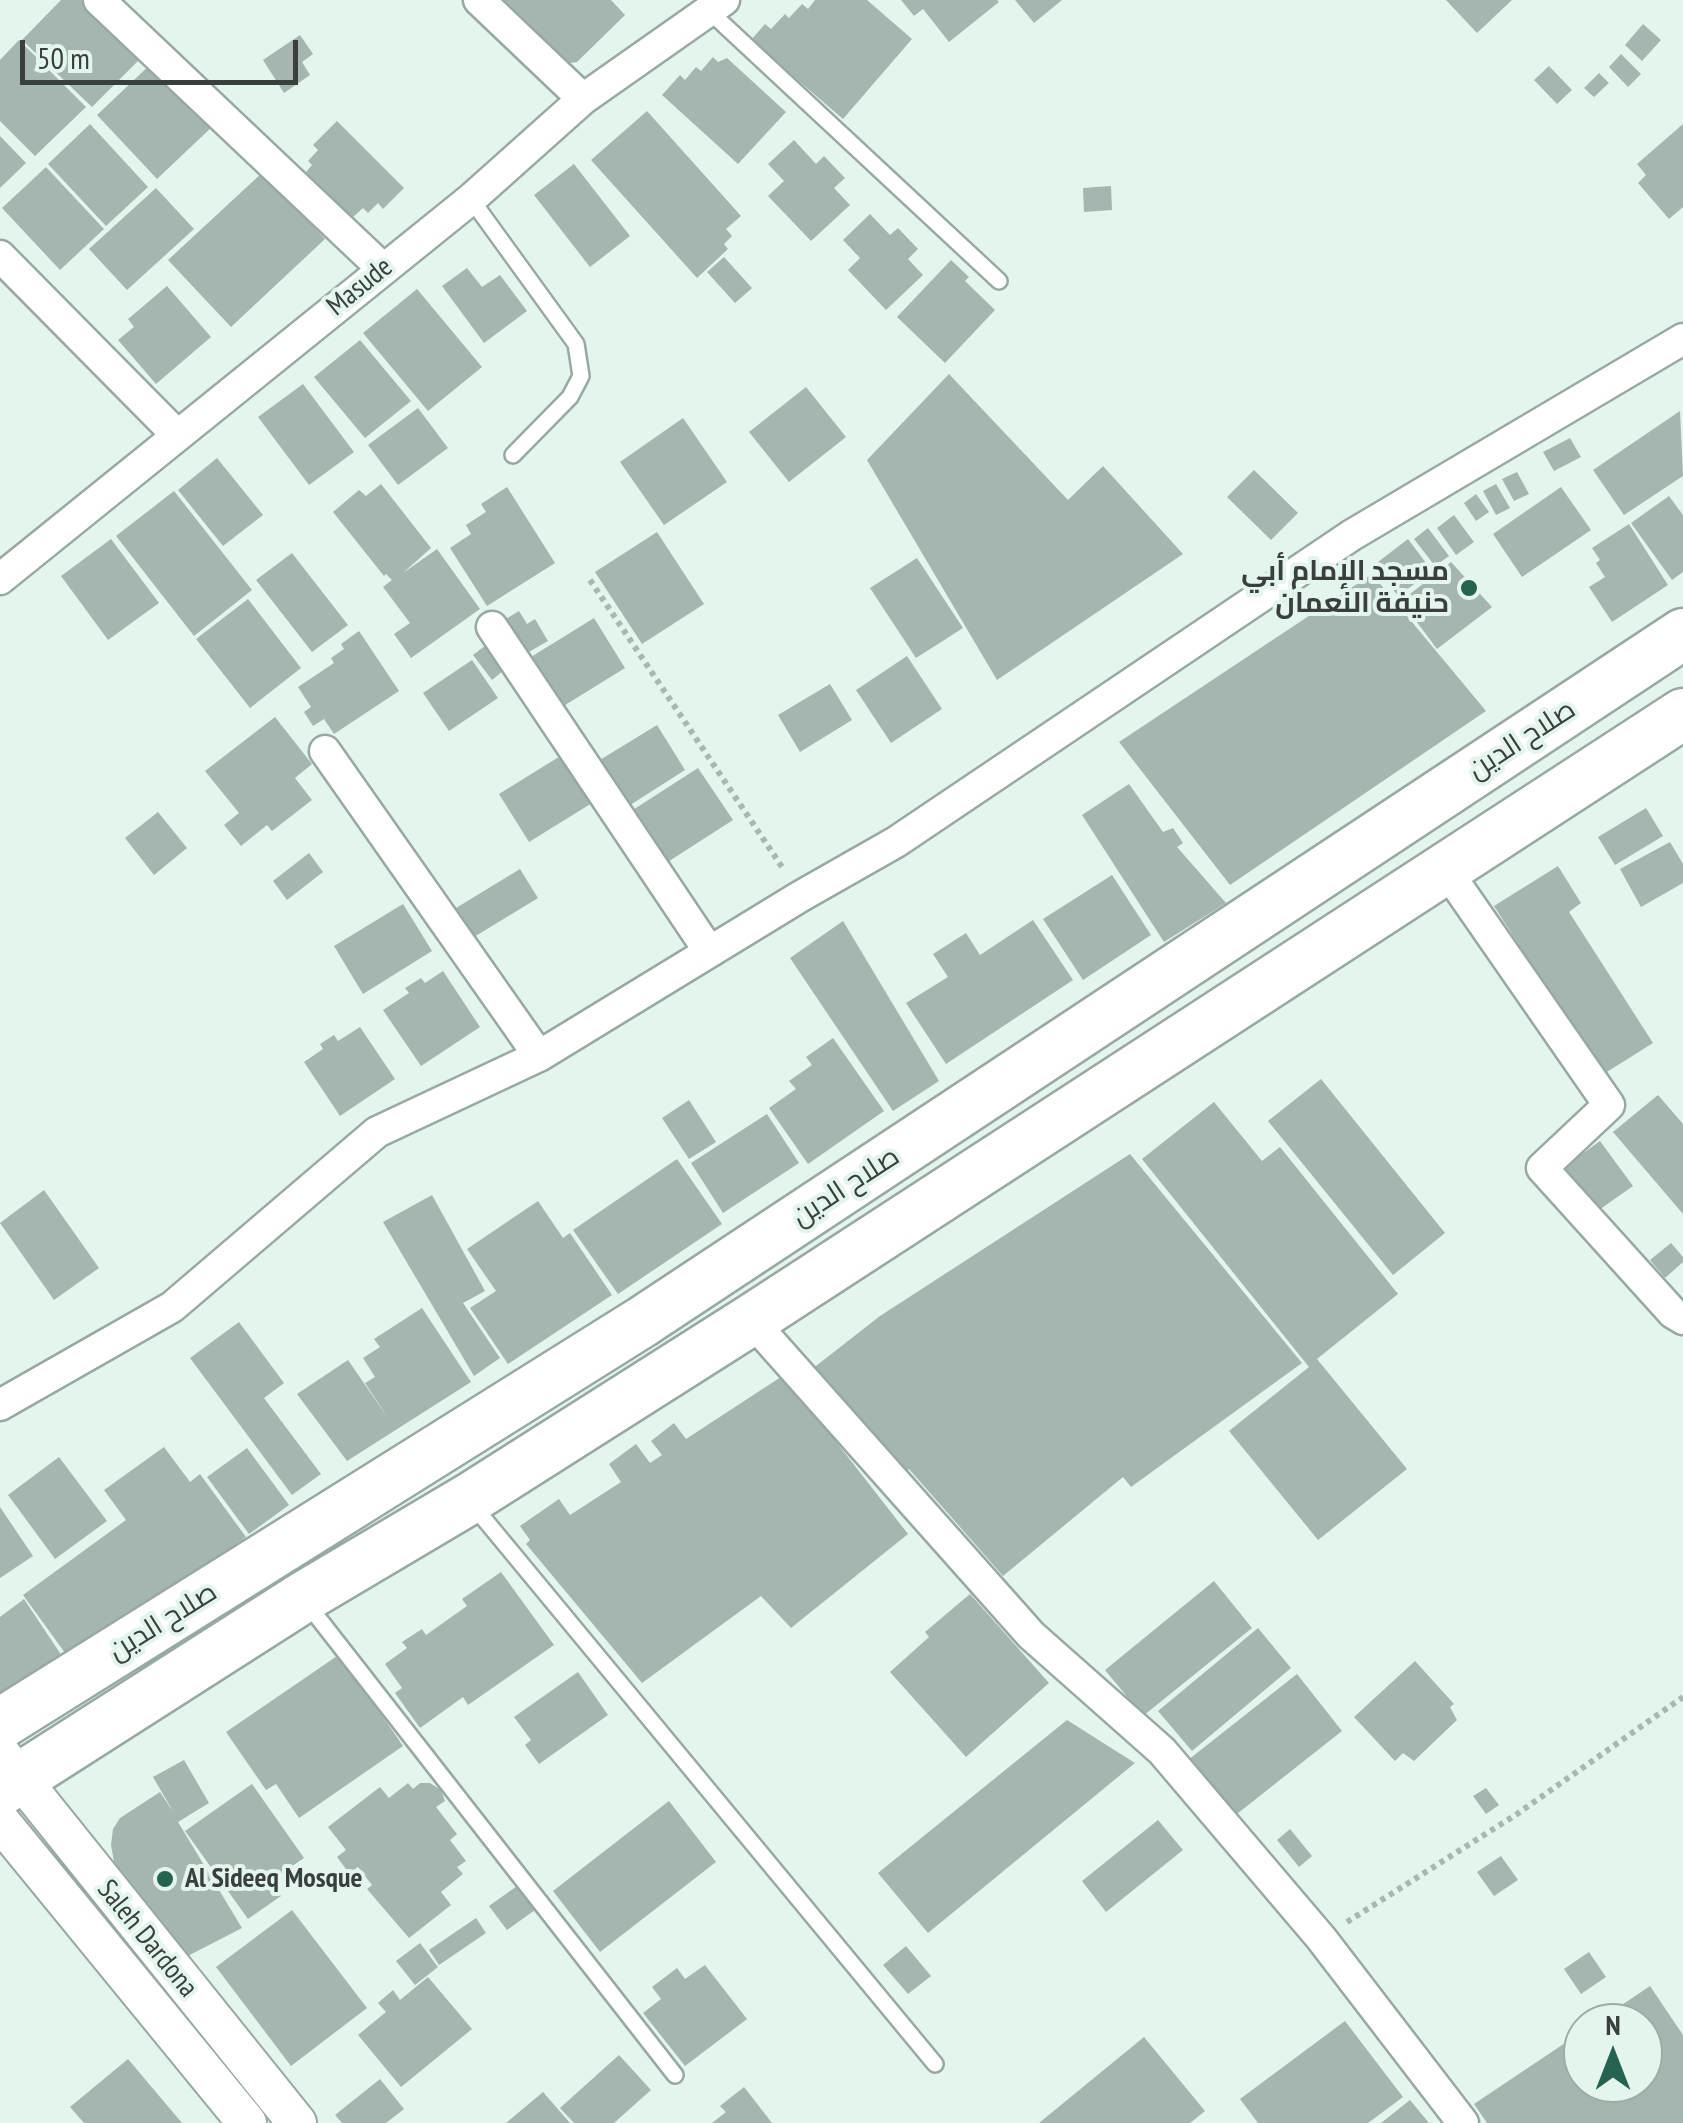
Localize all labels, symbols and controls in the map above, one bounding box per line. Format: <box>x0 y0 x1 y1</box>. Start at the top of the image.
scale bar <box>25 20 302 82</box>
text: 50 m <box>37 38 90 77</box>
street label: Masude <box>321 251 399 323</box>
place label: مسجد الإمام أبي حنيفة النعمان <box>1241 555 1449 621</box>
marker: مسجد الإمام أبي حنيفة النعمان <box>1458 577 1480 599</box>
street label: صلاح الدين <box>1462 693 1582 787</box>
street label: صلاح الدين <box>786 1140 906 1234</box>
street label: صلاح الدين <box>103 1576 223 1668</box>
place label: Al Sideeq Mosque <box>185 1862 362 1896</box>
marker: Al Sideeq Mosque <box>154 1868 176 1890</box>
street label: Saleh Dardona <box>90 1874 204 2004</box>
north arrow <box>1563 2003 1663 2103</box>
text: N <box>1605 2006 1621 2043</box>

